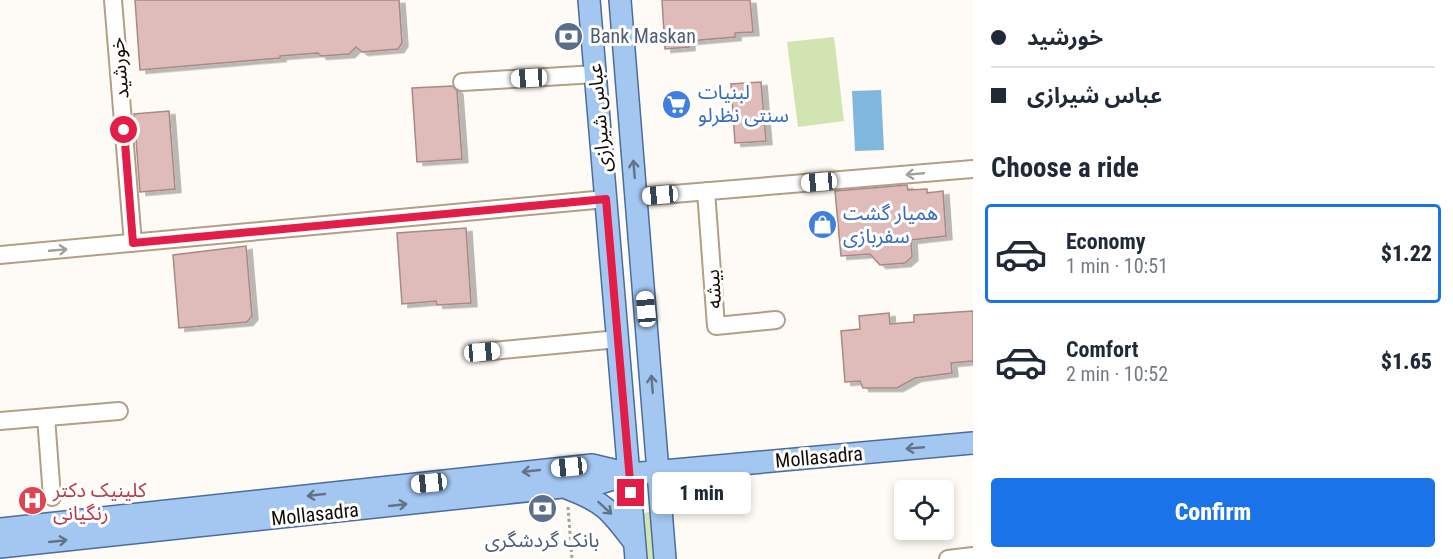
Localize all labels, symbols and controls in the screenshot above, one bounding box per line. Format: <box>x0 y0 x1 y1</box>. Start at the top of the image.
bank icon: Bank Maskan <box>553 20 585 52</box>
place label: Bank Maskan <box>590 24 696 48</box>
text: خورشید <box>1027 25 1103 50</box>
street label: خورشید <box>104 36 134 100</box>
street label: عباس شیرازی <box>582 62 616 174</box>
car <box>511 68 547 88</box>
place label: لبنیات سنتی نظرلو <box>698 80 789 127</box>
text: عباس شیرازی <box>1027 83 1162 108</box>
supermarket icon: لبنیات سنتی نظرلو <box>661 88 693 120</box>
route start <box>110 116 137 143</box>
text: Choose a ride <box>991 152 1139 184</box>
one-way arrow <box>628 159 639 179</box>
one-way arrow <box>905 169 925 180</box>
car <box>800 171 838 193</box>
car <box>641 184 679 206</box>
place label: همیار گشت سفربازی <box>843 201 938 248</box>
shop icon: همیار گشت سفربازی <box>806 208 838 240</box>
icon: car <box>994 227 1048 281</box>
text: Economy <box>1066 229 1146 254</box>
text: $1.22 <box>1381 241 1432 266</box>
one-way arrow <box>48 244 68 255</box>
text: 1 min · 10:51 <box>1066 254 1168 278</box>
street label: بیشه <box>700 268 726 310</box>
car <box>635 290 657 328</box>
icon: car <box>994 335 1048 389</box>
text: Comfort <box>1066 337 1139 362</box>
car <box>463 341 501 363</box>
text: $1.65 <box>1381 349 1432 374</box>
text: 2 min · 10:52 <box>1066 362 1168 386</box>
one-way arrow <box>646 374 657 394</box>
street label: Mollasadra <box>774 441 864 473</box>
one-way arrow <box>905 443 925 454</box>
car <box>550 456 588 478</box>
one-way arrow <box>521 466 541 477</box>
car <box>410 472 448 494</box>
callout: 1 min <box>652 472 751 514</box>
place label: کلینیک دکتر رنگیانی <box>52 478 147 525</box>
button: Confirm <box>991 478 1435 547</box>
route end <box>617 479 644 506</box>
map controls <box>894 480 954 540</box>
button: locate <box>894 480 954 540</box>
text: 1 min <box>679 481 724 505</box>
hospital icon: کلینیک دکتر رنگیانی <box>16 485 48 517</box>
one-way arrow <box>306 490 326 501</box>
bank icon: بانک گردشگری <box>526 493 558 525</box>
street label: Mollasadra <box>270 497 360 531</box>
one-way arrow <box>388 499 408 510</box>
one-way arrow <box>598 501 613 515</box>
place label: بانک گردشگری <box>485 528 599 552</box>
one-way arrow <box>48 535 68 546</box>

